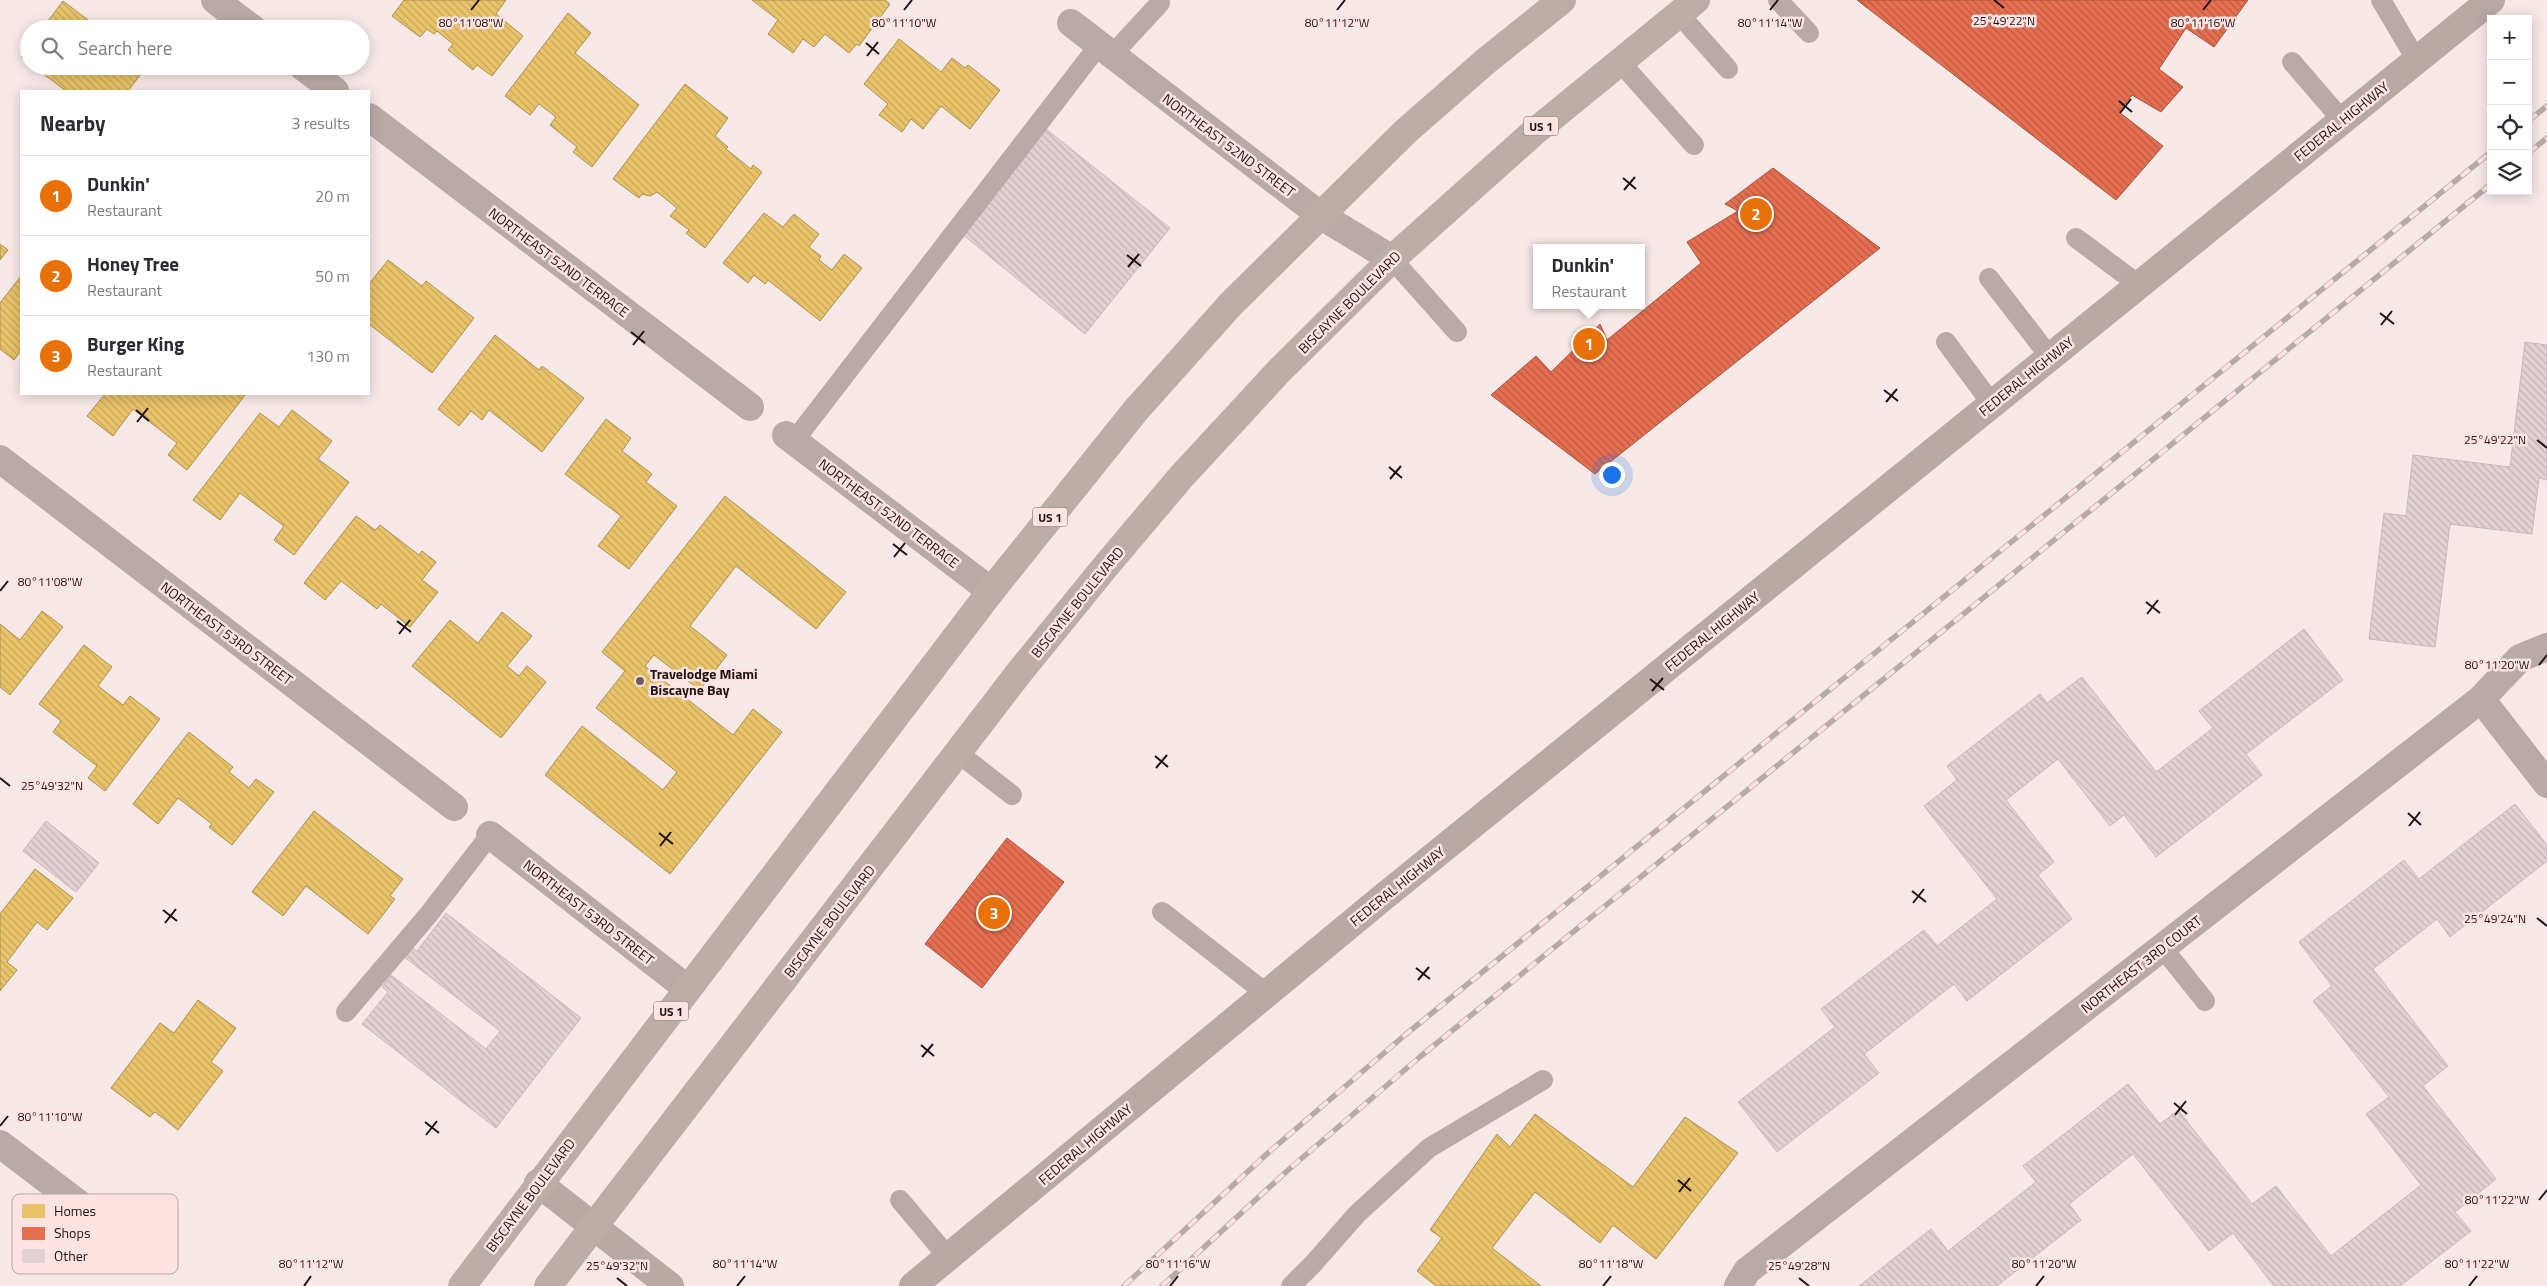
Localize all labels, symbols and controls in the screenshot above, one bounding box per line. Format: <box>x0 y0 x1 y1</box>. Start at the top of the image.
text: 25°49'22"N <box>1973 11 2035 30</box>
text: 80°11'08"W <box>439 13 504 32</box>
text: 80°11'10"W <box>872 13 937 32</box>
text: 80°11'12"W <box>1305 13 1370 32</box>
text: 80°11'14"W <box>1738 13 1803 32</box>
text: 80°11'16"W <box>2171 13 2236 32</box>
map controls <box>2487 15 2532 195</box>
button: + <box>2487 15 2532 60</box>
search box <box>20 20 370 75</box>
text: Search here <box>78 33 172 62</box>
icon: search <box>38 34 66 62</box>
button: − <box>2487 60 2532 105</box>
street label: FEDERAL HIGHWAY <box>2289 76 2393 166</box>
street label: NORTHEAST 52ND STREET <box>1158 88 1300 202</box>
button: locate <box>2487 105 2532 150</box>
text: Nearby <box>40 107 105 139</box>
text: 3 results <box>291 111 350 135</box>
road number: US 1 <box>1524 116 1558 136</box>
button: layers <box>2487 150 2532 195</box>
text: Dunkin' <box>87 169 150 198</box>
text: 1 <box>52 184 60 208</box>
text: 20 m <box>315 184 350 208</box>
pin: 2 <box>1740 195 1772 233</box>
text: Restaurant <box>87 198 162 222</box>
street label: NORTHEAST 52ND TERRACE <box>484 202 634 322</box>
popup <box>1533 244 1645 309</box>
street label: BISCAYNE BOULEVARD <box>1293 246 1405 358</box>
text: Honey Tree <box>87 249 179 278</box>
text: Dunkin' <box>1551 250 1614 279</box>
text: 2 <box>52 264 60 288</box>
text: 50 m <box>315 264 350 288</box>
text: Restaurant <box>87 278 162 302</box>
text: Restaurant <box>1551 279 1627 303</box>
pin: 1 <box>1573 325 1605 363</box>
text: Burger King <box>87 329 184 358</box>
street label: FEDERAL HIGHWAY <box>1974 331 2078 421</box>
text: 3 <box>52 344 60 368</box>
text: 130 m <box>306 344 350 368</box>
text: Restaurant <box>87 358 162 382</box>
text: 25°49'22"N <box>2464 430 2526 449</box>
street label: NORTHEAST 52ND TERRACE <box>814 453 964 573</box>
your location <box>1599 462 1625 488</box>
road number: US 1 <box>1032 508 1068 526</box>
street label: BISCAYNE BOULEVARD <box>1025 542 1129 662</box>
text: 80°11'08"W <box>18 572 83 591</box>
street label: NORTHEAST 53RD STREET <box>156 576 298 690</box>
street label: FEDERAL HIGHWAY <box>1660 586 1764 676</box>
text: 80°11'20"W <box>2465 655 2530 674</box>
place label: Travelodge Miami Biscayne Bay <box>650 663 758 700</box>
marker: Travelodge Miami Biscayne Bay <box>634 675 646 687</box>
text: 25°49'32"N <box>21 776 83 795</box>
street label: FEDERAL HIGHWAY <box>1345 841 1449 931</box>
street label: NORTHEAST 53RD STREET <box>519 854 659 970</box>
street label: BISCAYNE BOULEVARD <box>778 860 880 982</box>
pin: 3 <box>978 894 1010 932</box>
text: 25°49'24"N <box>2464 909 2526 928</box>
street label: NORTHEAST 3RD COURT <box>2076 910 2206 1018</box>
road number: US 1 <box>654 1001 688 1020</box>
street label: FEDERAL HIGHWAY <box>1034 1098 1137 1190</box>
text: 80°11'10"W <box>18 1107 83 1126</box>
street label: BISCAYNE BOULEVARD <box>480 1134 580 1256</box>
text: 80°11'22"W <box>2465 1190 2530 1209</box>
legend <box>12 1194 178 1274</box>
text: Homes <box>54 1200 96 1221</box>
text: Shops <box>54 1222 90 1243</box>
text: Other <box>54 1245 88 1266</box>
text: 80°11'12"W <box>279 1254 344 1273</box>
text: 80°11'14"W <box>713 1254 778 1273</box>
text: 80°11'16"W <box>1146 1254 1211 1273</box>
text: 80°11'18"W <box>1579 1254 1644 1273</box>
text: 80°11'20"W <box>2012 1254 2077 1273</box>
text: 80°11'22"W <box>2445 1254 2510 1273</box>
text: 25°49'32"N <box>586 1256 648 1275</box>
text: 25°49'28"N <box>1768 1256 1830 1275</box>

